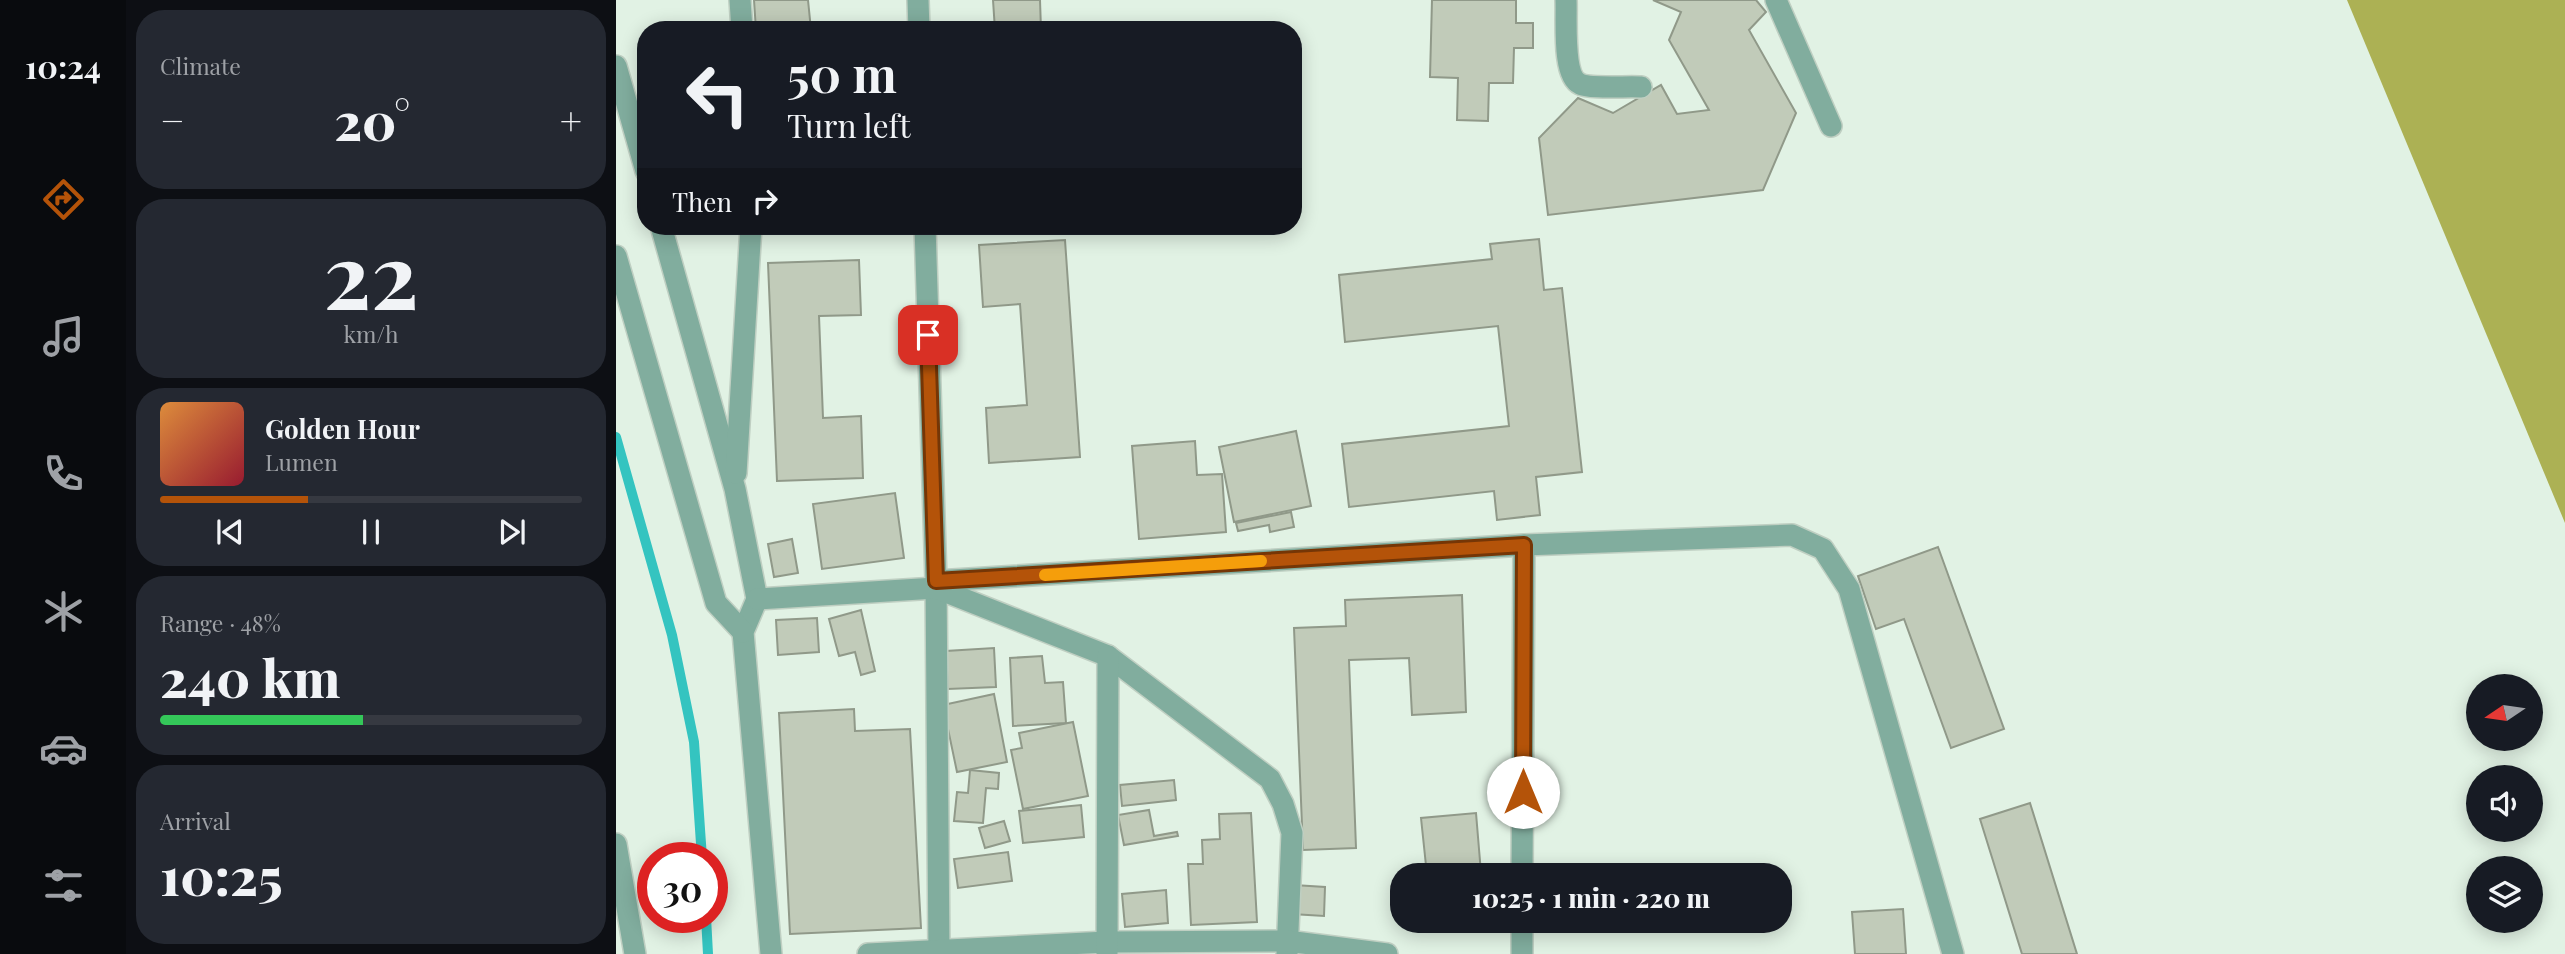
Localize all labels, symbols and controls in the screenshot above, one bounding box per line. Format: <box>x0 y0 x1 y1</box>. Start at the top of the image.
text: 50 m <box>787 40 897 105</box>
text: 10:24 <box>25 44 101 87</box>
icon: left <box>672 49 763 140</box>
text: Climate <box>160 50 241 81</box>
text: 20° <box>334 85 410 154</box>
text: − <box>160 94 185 145</box>
text: + <box>560 94 582 145</box>
text: Turn left <box>787 103 911 146</box>
icon: directions <box>39 175 88 224</box>
icon: right <box>746 182 784 220</box>
text: Then <box>672 184 732 219</box>
text: 22 <box>323 212 419 333</box>
pin <box>898 305 958 365</box>
icon: music <box>39 312 88 361</box>
icon: arrive <box>909 316 947 354</box>
text: km/h <box>343 318 399 349</box>
text: Golden Hour <box>265 411 420 446</box>
text: Lumen <box>265 446 338 477</box>
icon: phone <box>39 449 88 498</box>
icon: previous <box>211 513 249 551</box>
icon: pause <box>352 513 390 551</box>
icon: next <box>493 513 531 551</box>
icon: climate <box>39 587 88 636</box>
text: Range · 48% <box>160 607 281 638</box>
text: 240 km <box>160 642 340 711</box>
north arrow <box>2466 674 2543 751</box>
map controls <box>2466 674 2543 933</box>
icon: car <box>39 724 88 773</box>
position arrow <box>1486 755 1560 829</box>
button: sound <box>2466 765 2543 842</box>
text: Arrival <box>160 805 231 836</box>
text: 10:25 <box>160 840 283 909</box>
speed limit sign: 30 <box>637 842 728 933</box>
button: layers <box>2466 856 2543 933</box>
icon: filters <box>39 861 88 910</box>
text: 10:25 · 1 min · 220 m <box>1472 880 1710 915</box>

